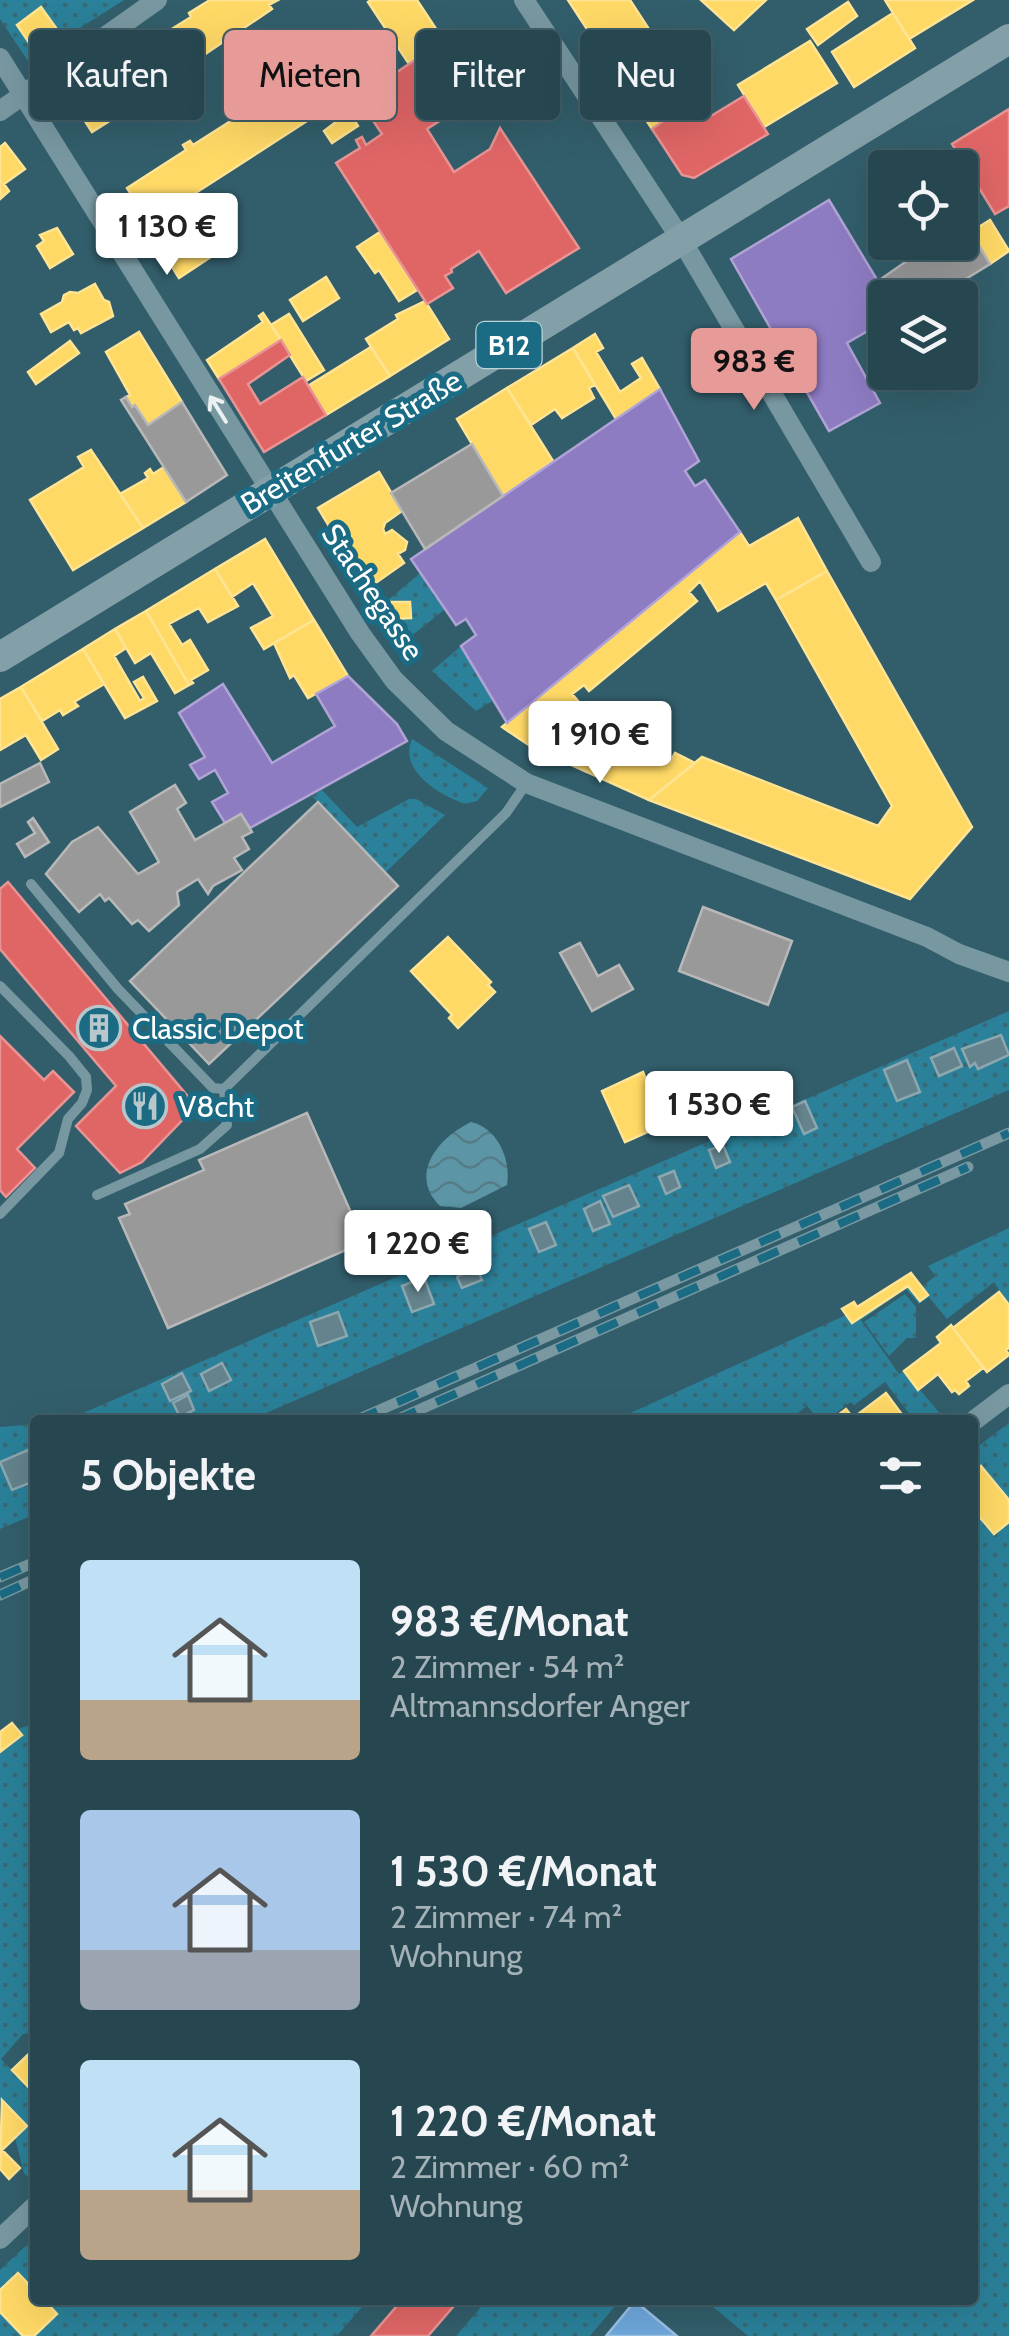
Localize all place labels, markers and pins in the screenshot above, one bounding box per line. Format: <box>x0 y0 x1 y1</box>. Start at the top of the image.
pin: 1 130 € <box>75 193 259 278</box>
pin: 983 € <box>684 328 824 413</box>
pin: 1 910 € <box>508 701 692 786</box>
building icon: Classic Depot <box>76 1005 122 1051</box>
place label: Classic Depot <box>132 1010 304 1047</box>
pin: 1 530 € <box>627 1071 811 1156</box>
restaurant icon: V8cht <box>122 1083 168 1129</box>
place label: V8cht <box>178 1088 254 1125</box>
pin: 1 220 € <box>326 1210 510 1295</box>

